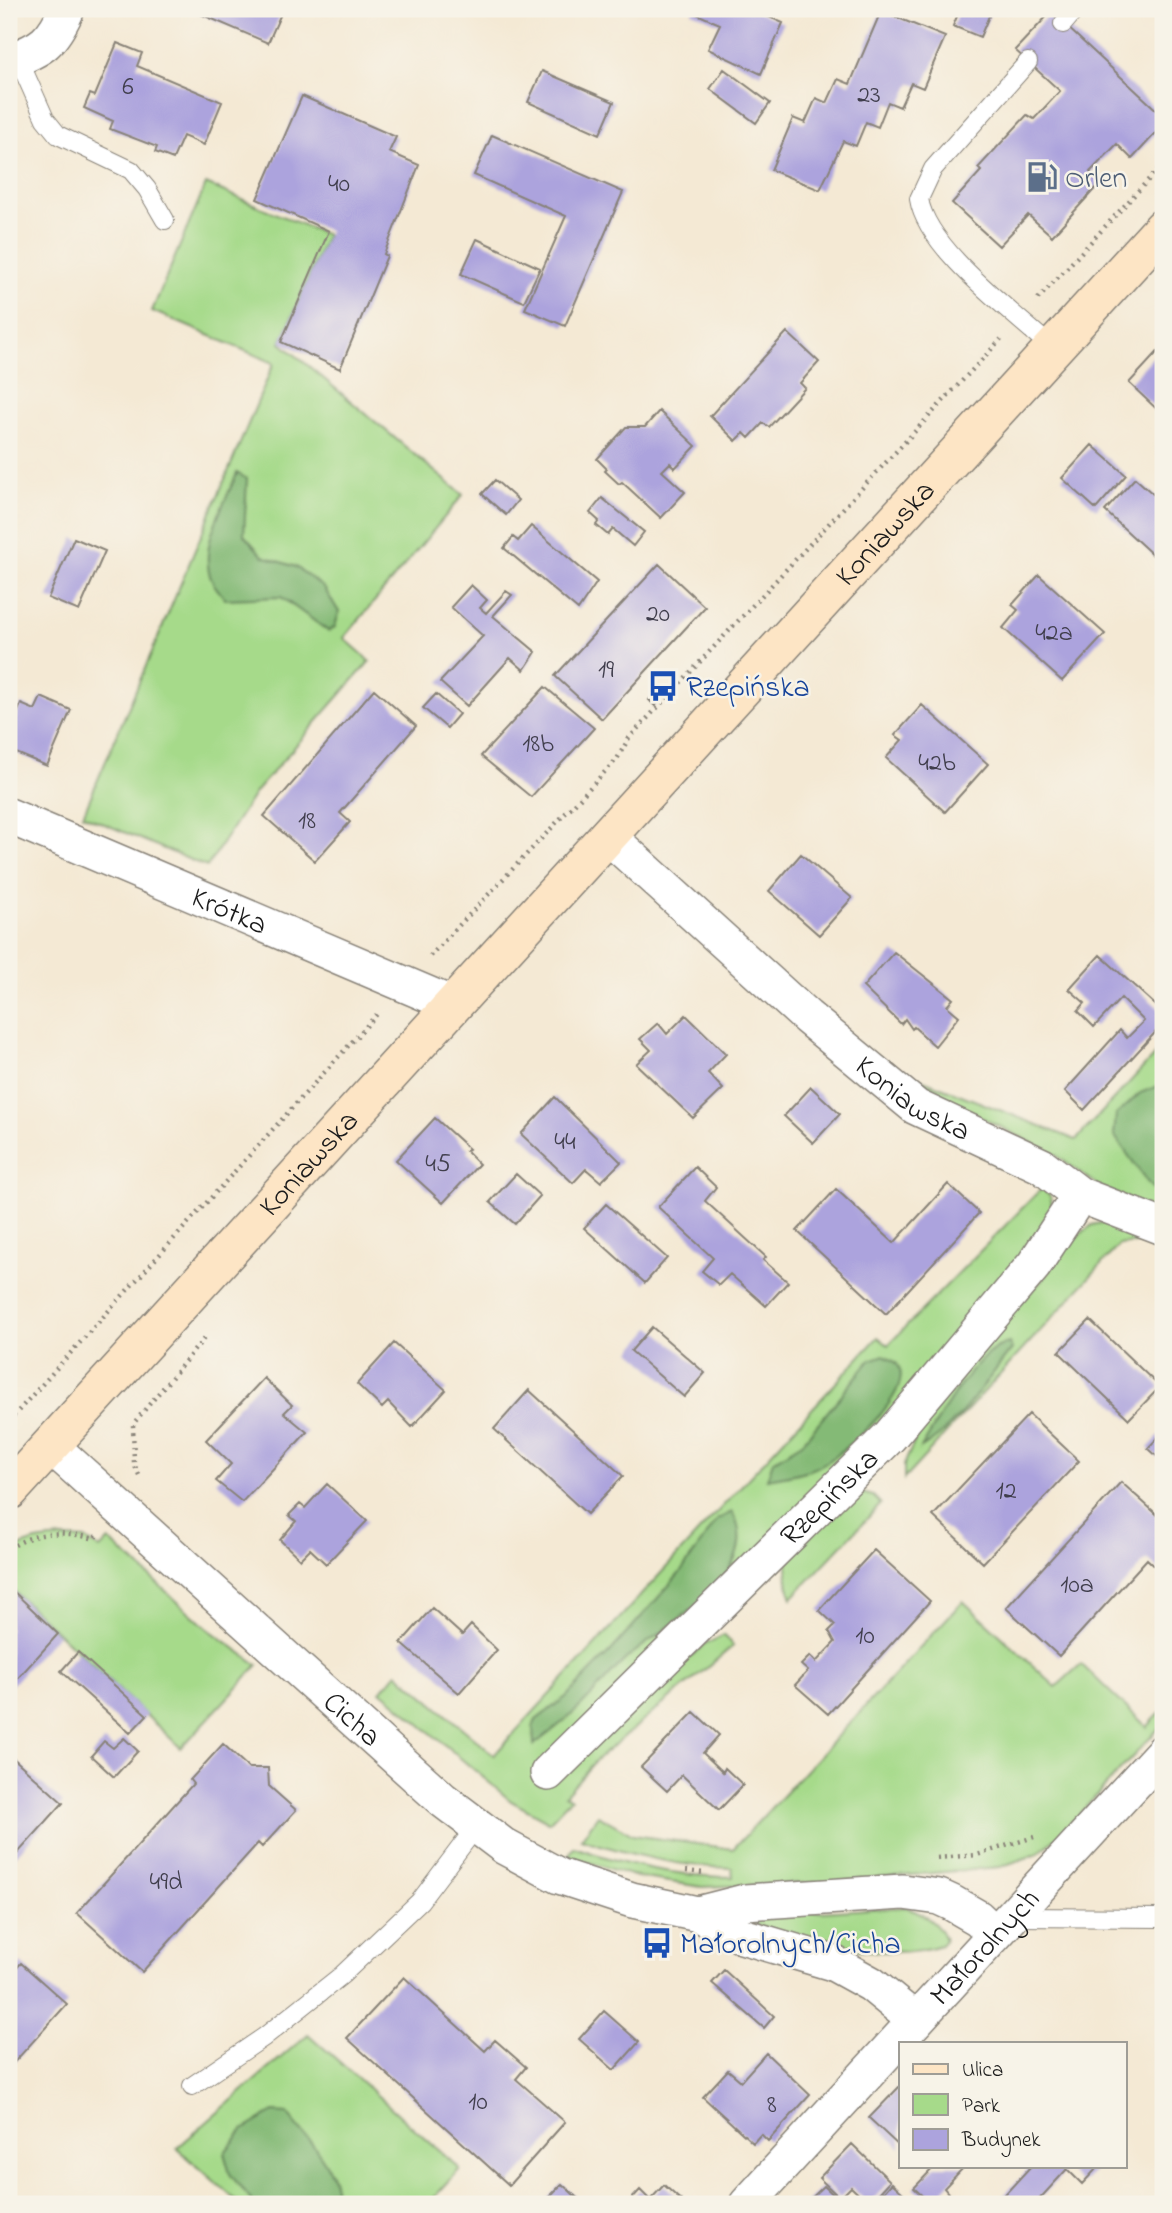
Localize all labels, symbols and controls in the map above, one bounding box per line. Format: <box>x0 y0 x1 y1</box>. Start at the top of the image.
house number: 6 <box>122 69 134 107</box>
house number: 23 <box>857 77 881 115</box>
place label: Orlen <box>1065 158 1127 202</box>
fuel station icon: Orlen <box>1025 160 1059 194</box>
house number: 40 <box>328 166 350 204</box>
street label: Koniawska <box>826 471 947 598</box>
house number: 20 <box>646 596 670 634</box>
house number: 42a <box>1035 615 1073 653</box>
house number: 19 <box>598 652 614 690</box>
place label: Rzepińska <box>686 667 810 711</box>
bus stop icon: Rzepińska <box>646 669 680 703</box>
house number: 18b <box>522 726 554 764</box>
house number: 42b <box>918 745 956 783</box>
house number: 18 <box>298 803 316 841</box>
street label: Krótka <box>184 877 274 948</box>
street label: Koniawska <box>844 1046 977 1154</box>
street label: Koniawska <box>250 1102 370 1228</box>
house number: 44 <box>554 1124 576 1162</box>
house number: 45 <box>425 1146 451 1184</box>
street label: Rzepińska <box>771 1439 890 1558</box>
house number: 12 <box>995 1473 1017 1511</box>
house number: 10a <box>1060 1567 1094 1605</box>
house number: 10 <box>855 1618 875 1656</box>
street label: Cicha <box>312 1682 390 1759</box>
house number: 49d <box>149 1864 183 1902</box>
street label: Małorolnych <box>921 1880 1052 2017</box>
place label: Małorolnych/Cicha <box>680 1924 901 1968</box>
bus stop icon: Małorolnych/Cicha <box>640 1926 674 1960</box>
legend <box>899 2042 1126 2168</box>
text: Ulica <box>962 2056 1003 2086</box>
house number: 10 <box>468 2084 488 2122</box>
house number: 8 <box>767 2087 777 2125</box>
text: Park <box>962 2092 1001 2122</box>
text: Budynek <box>961 2126 1041 2158</box>

